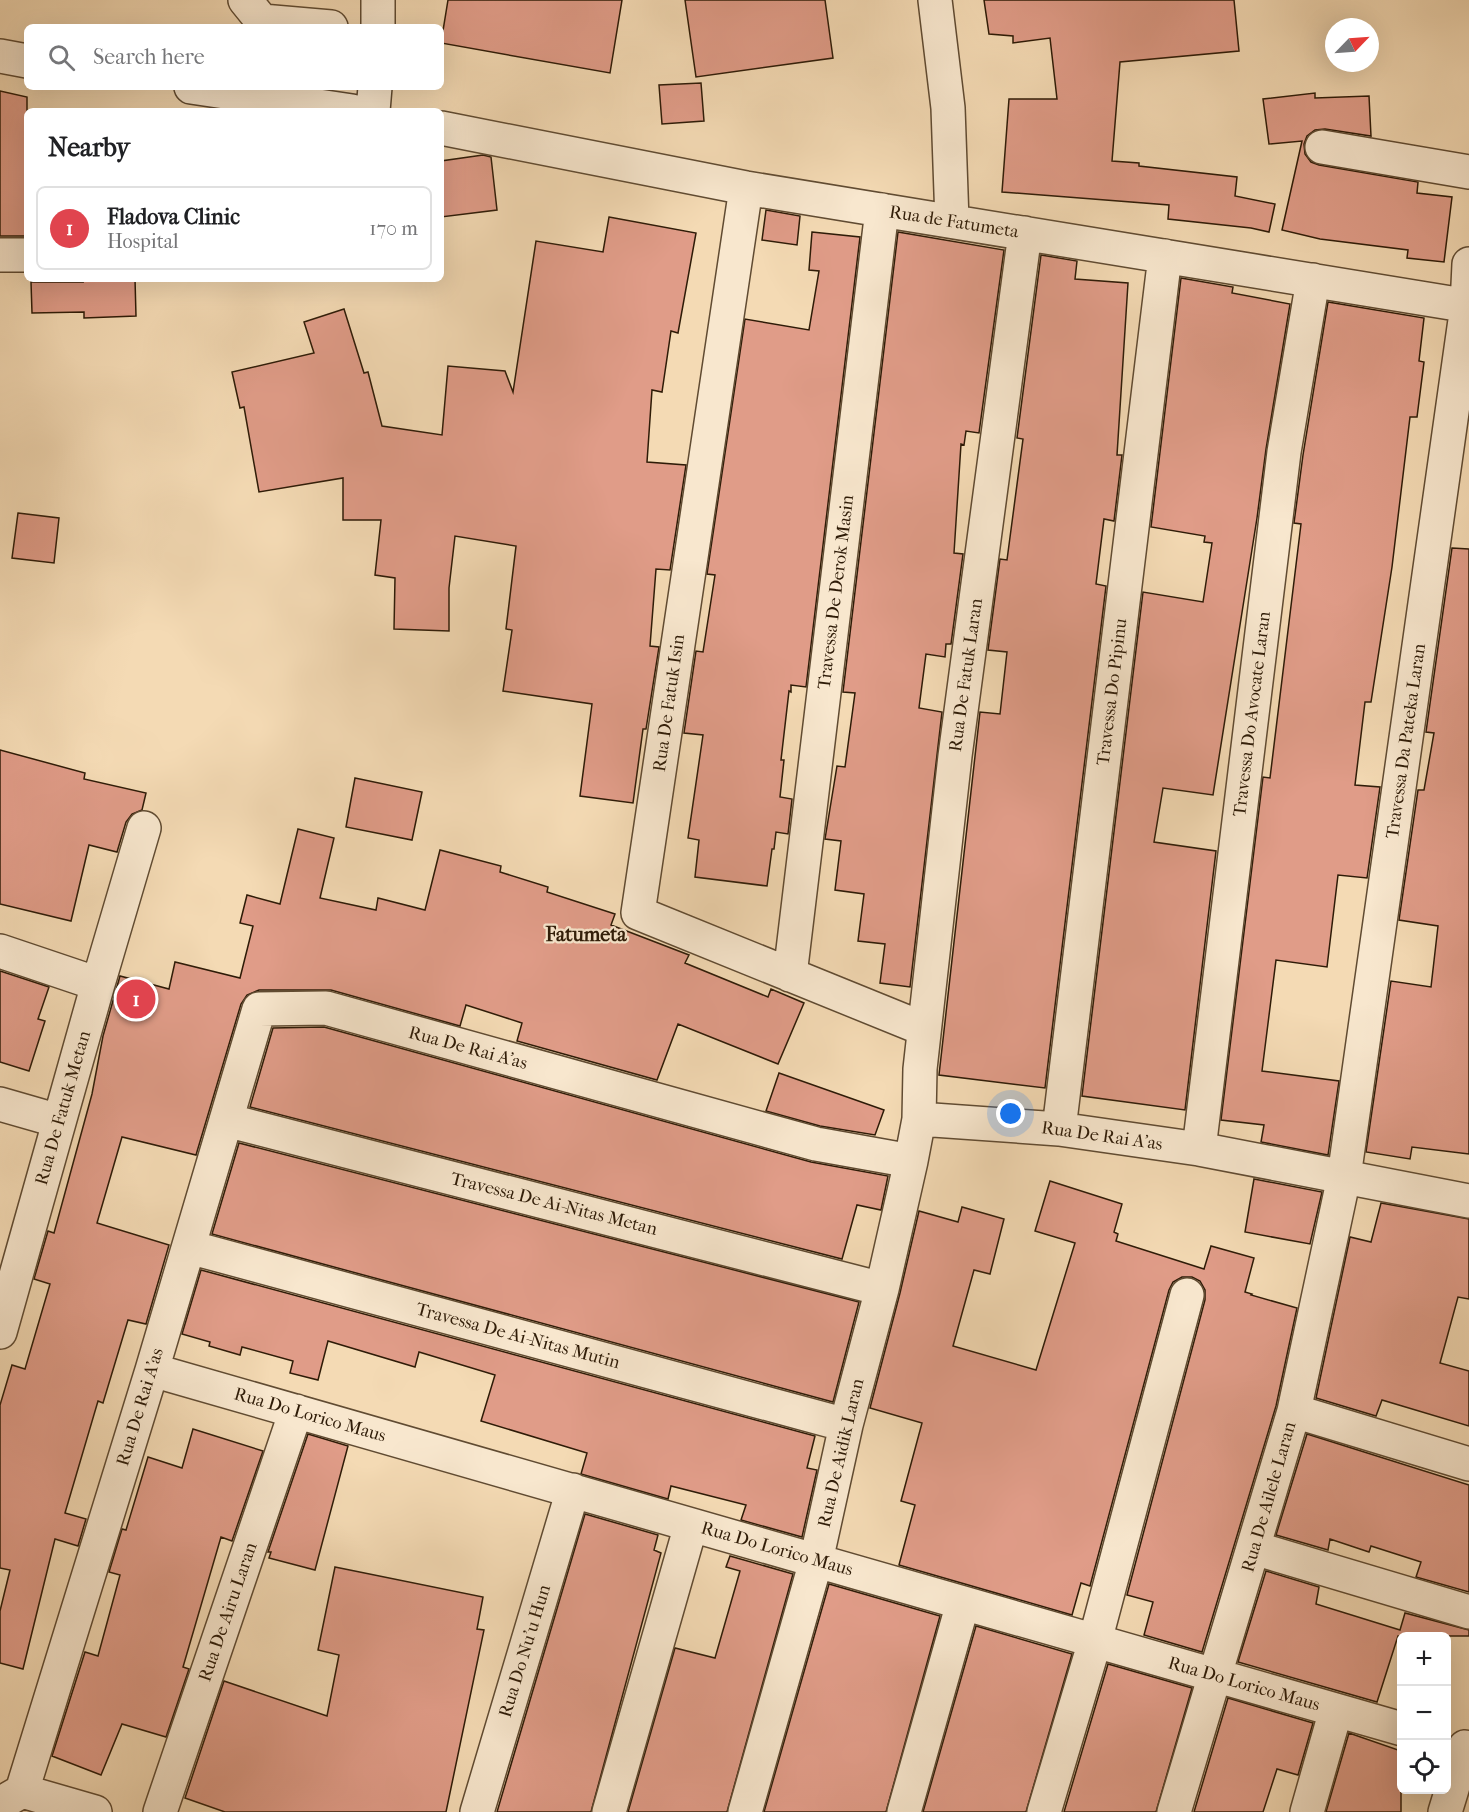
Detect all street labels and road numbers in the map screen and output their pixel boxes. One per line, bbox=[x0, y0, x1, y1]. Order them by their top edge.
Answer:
street label: Rua de Fatumeta bbox=[888, 201, 1021, 243]
street label: Travessa De Derok Masin bbox=[814, 493, 858, 690]
street label: Rua De Fatuk Laran bbox=[945, 596, 987, 753]
street label: Travessa Do Avocate Laran bbox=[1229, 610, 1275, 818]
street label: Travessa Do Pipinu bbox=[1093, 617, 1131, 767]
street label: Rua De Fatuk Isin bbox=[649, 632, 689, 773]
street label: Travessa Da Pateka Laran bbox=[1382, 642, 1430, 840]
street label: Rua De Rai A’as bbox=[406, 1022, 530, 1074]
street label: Rua De Fatuk Metan bbox=[31, 1028, 95, 1188]
street label: Rua De Rai A’as bbox=[1040, 1117, 1164, 1155]
street label: Travessa De Ai-Nitas Metan bbox=[449, 1168, 660, 1240]
street label: Travessa De Ai-Nitas Mutin bbox=[414, 1299, 623, 1373]
street label: Rua De Rai A’as bbox=[112, 1345, 168, 1468]
street label: Rua De Aidik Laran bbox=[814, 1376, 868, 1530]
street label: Rua Do Lorico Maus bbox=[232, 1383, 389, 1447]
street label: Rua De Ailele Laran bbox=[1237, 1419, 1301, 1575]
street label: Rua Do Lorico Maus bbox=[699, 1517, 856, 1581]
street label: Rua De Airu Laran bbox=[194, 1539, 262, 1684]
street label: Rua Do Nu’u Hun bbox=[495, 1581, 555, 1720]
street label: Rua Do Lorico Maus bbox=[1166, 1652, 1323, 1716]

